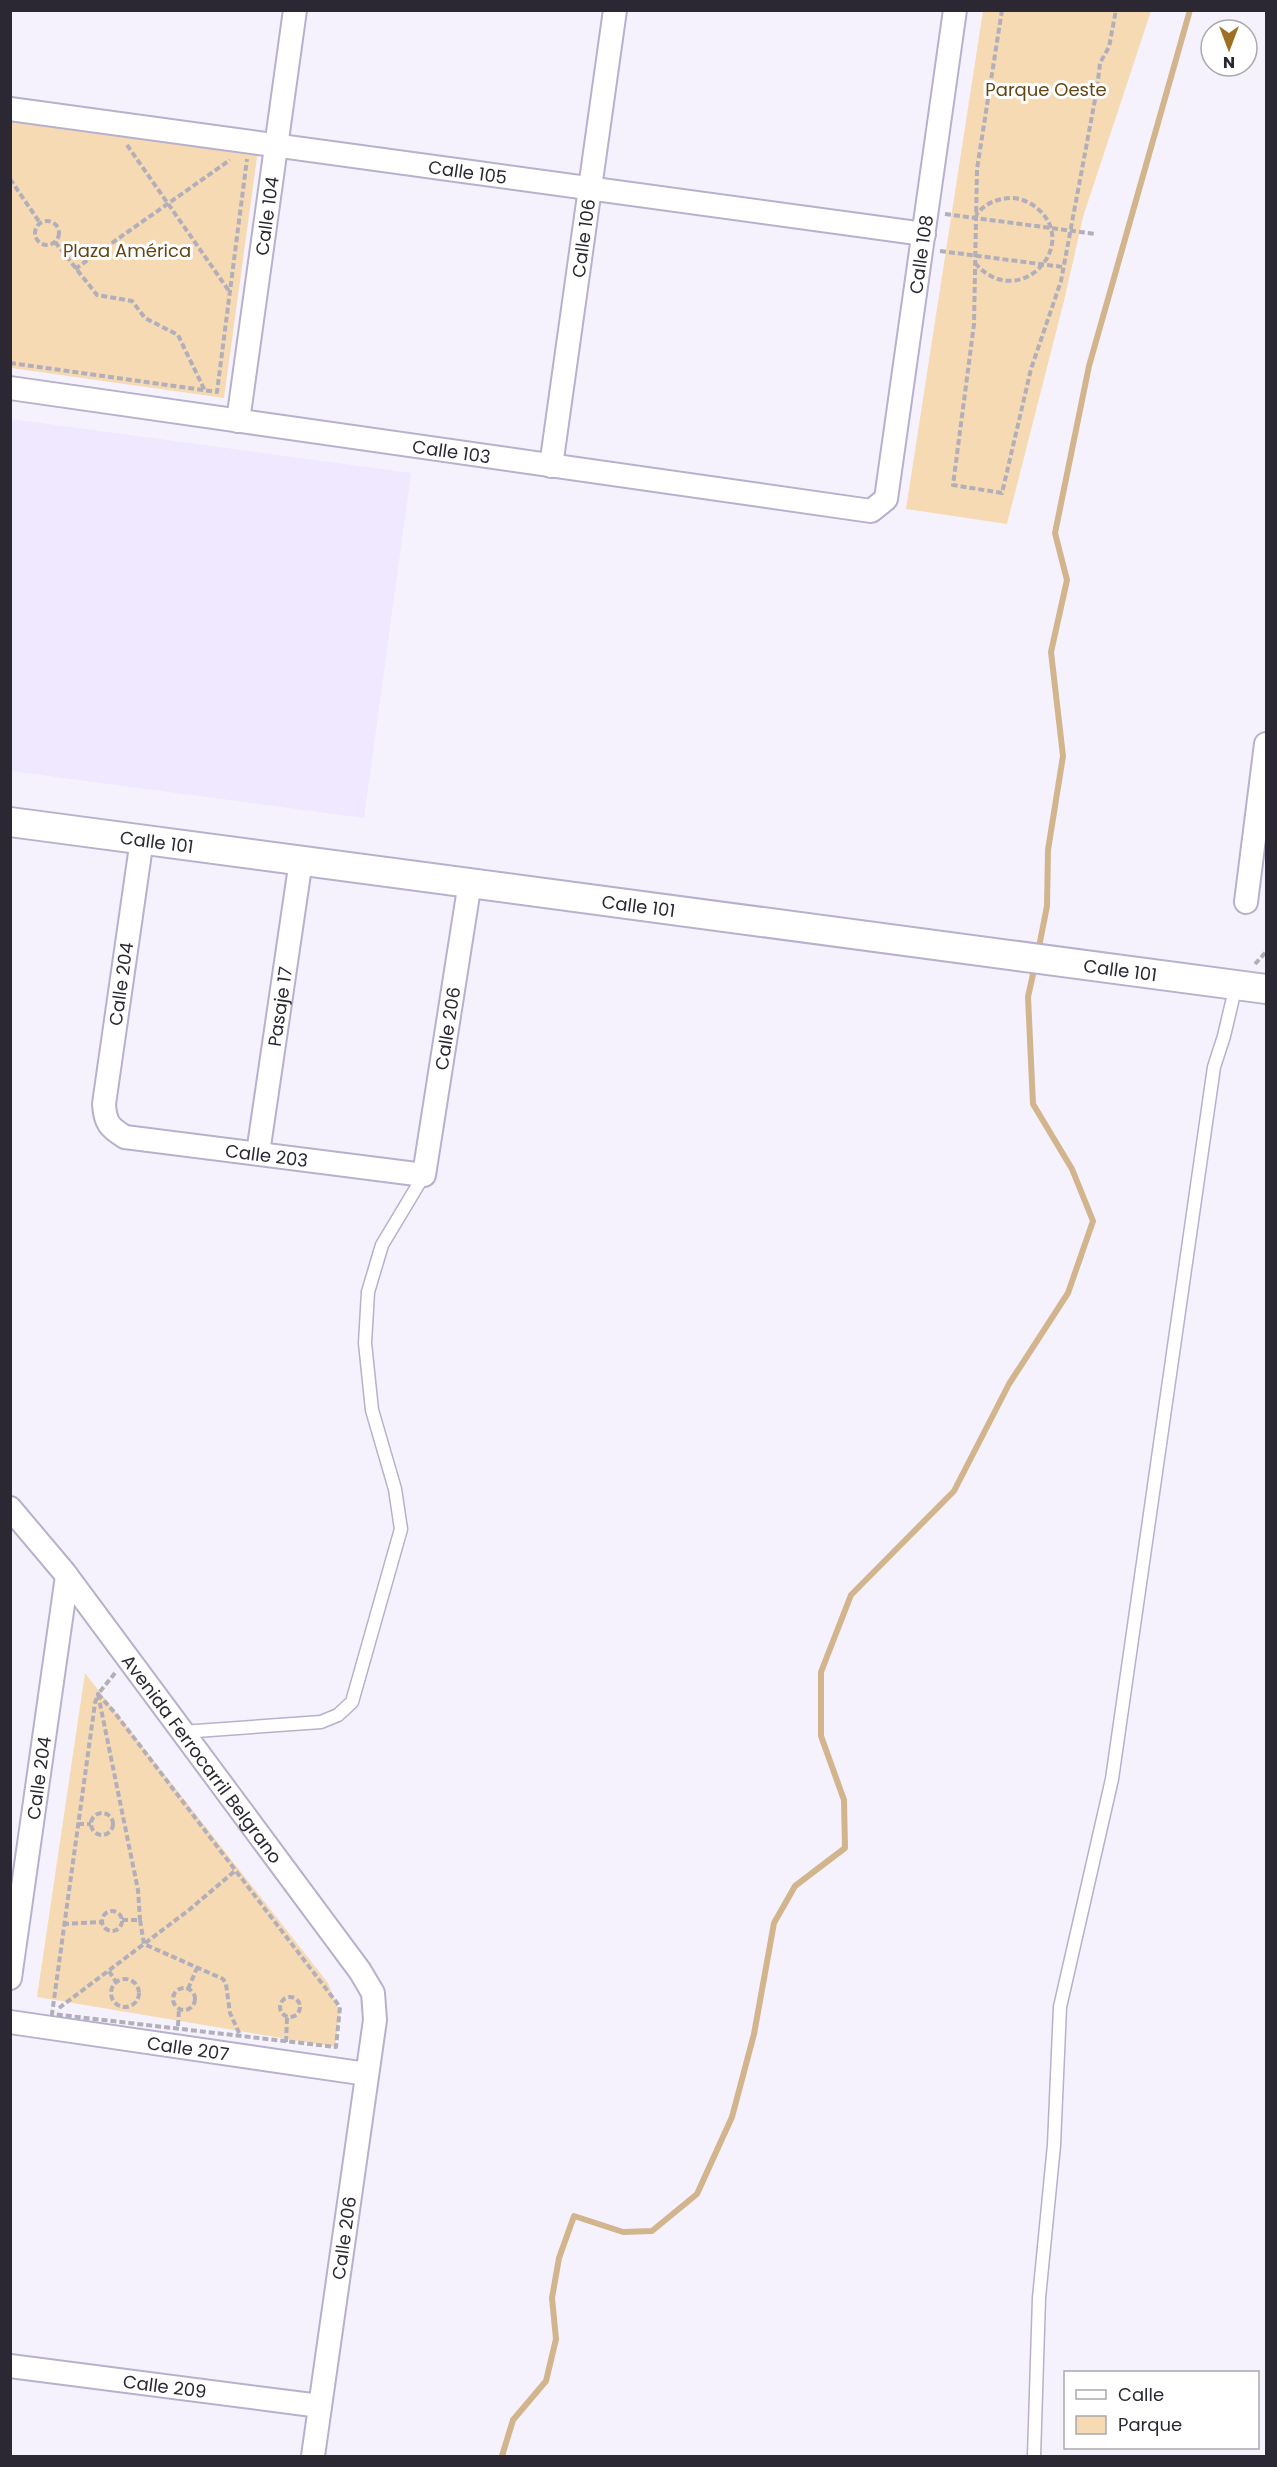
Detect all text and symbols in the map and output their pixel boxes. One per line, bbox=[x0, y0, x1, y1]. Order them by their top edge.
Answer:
north arrow bbox=[1199, 18, 1259, 78]
text: N bbox=[1223, 51, 1235, 74]
park label: Parque Oeste bbox=[985, 77, 1107, 102]
street label: Calle 105 bbox=[427, 154, 509, 189]
street label: Calle 104 bbox=[249, 175, 284, 257]
street label: Calle 106 bbox=[565, 197, 601, 279]
street label: Calle 108 bbox=[903, 213, 938, 295]
park label: Plaza América bbox=[63, 238, 191, 263]
street label: Calle 103 bbox=[411, 433, 492, 469]
street label: Calle 101 bbox=[118, 824, 195, 859]
street label: Calle 101 bbox=[600, 888, 677, 923]
street label: Calle 204 bbox=[103, 941, 139, 1027]
street label: Calle 101 bbox=[1082, 952, 1158, 987]
street label: Pasaje 17 bbox=[261, 965, 298, 1048]
street label: Calle 206 bbox=[428, 985, 466, 1072]
street label: Calle 203 bbox=[224, 1137, 309, 1173]
street label: Avenida Ferrocarril Belgrano bbox=[116, 1649, 288, 1868]
street label: Calle 204 bbox=[20, 1735, 57, 1821]
street label: Calle 207 bbox=[146, 2030, 231, 2066]
street label: Calle 206 bbox=[326, 2195, 362, 2281]
street label: Calle 209 bbox=[121, 2368, 208, 2404]
legend bbox=[1064, 2371, 1259, 2449]
text: Calle bbox=[1118, 2382, 1164, 2407]
text: Parque bbox=[1118, 2412, 1182, 2437]

